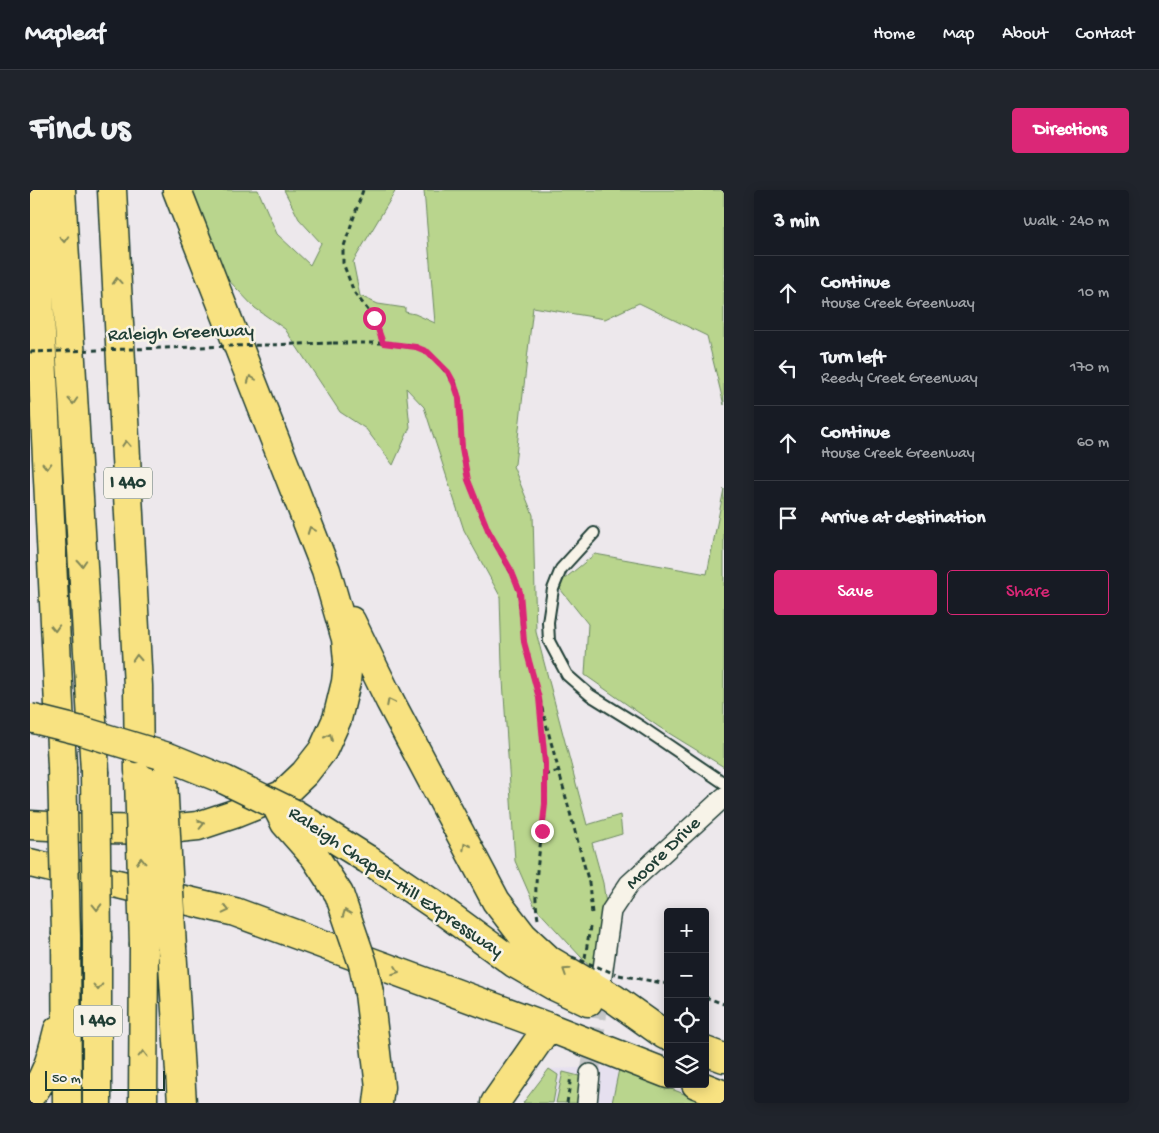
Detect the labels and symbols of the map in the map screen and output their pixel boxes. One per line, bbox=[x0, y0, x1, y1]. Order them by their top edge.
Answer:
one-way arrow bbox=[59, 235, 70, 243]
one-way arrow bbox=[112, 277, 123, 285]
route start bbox=[363, 307, 386, 330]
street label: Raleigh Greenway bbox=[108, 320, 255, 348]
one-way arrow bbox=[247, 375, 257, 384]
one-way arrow bbox=[68, 397, 79, 405]
one-way arrow bbox=[120, 439, 131, 447]
one-way arrow bbox=[42, 462, 53, 470]
road number: I 440 bbox=[104, 468, 152, 498]
one-way arrow bbox=[306, 526, 317, 535]
one-way arrow bbox=[77, 559, 88, 567]
one-way arrow bbox=[50, 625, 61, 633]
one-way arrow bbox=[131, 654, 142, 662]
one-way arrow bbox=[386, 698, 396, 707]
one-way arrow bbox=[323, 733, 334, 742]
street label: Raleigh Chapel–Hill Expressway bbox=[283, 802, 507, 964]
street label: Moore Drive bbox=[622, 812, 706, 895]
one-way arrow bbox=[196, 819, 205, 830]
route end bbox=[531, 820, 554, 843]
one-way arrow bbox=[462, 842, 472, 851]
one-way arrow bbox=[136, 857, 147, 865]
one-way arrow bbox=[92, 904, 102, 911]
one-way arrow bbox=[222, 904, 231, 915]
one-way arrow bbox=[342, 909, 352, 917]
one-way arrow bbox=[391, 965, 400, 975]
one-way arrow bbox=[562, 967, 571, 977]
one-way arrow bbox=[93, 984, 103, 992]
road number: I 440 bbox=[74, 1006, 122, 1036]
one-way arrow bbox=[138, 1050, 148, 1058]
scale bar bbox=[45, 1068, 165, 1091]

